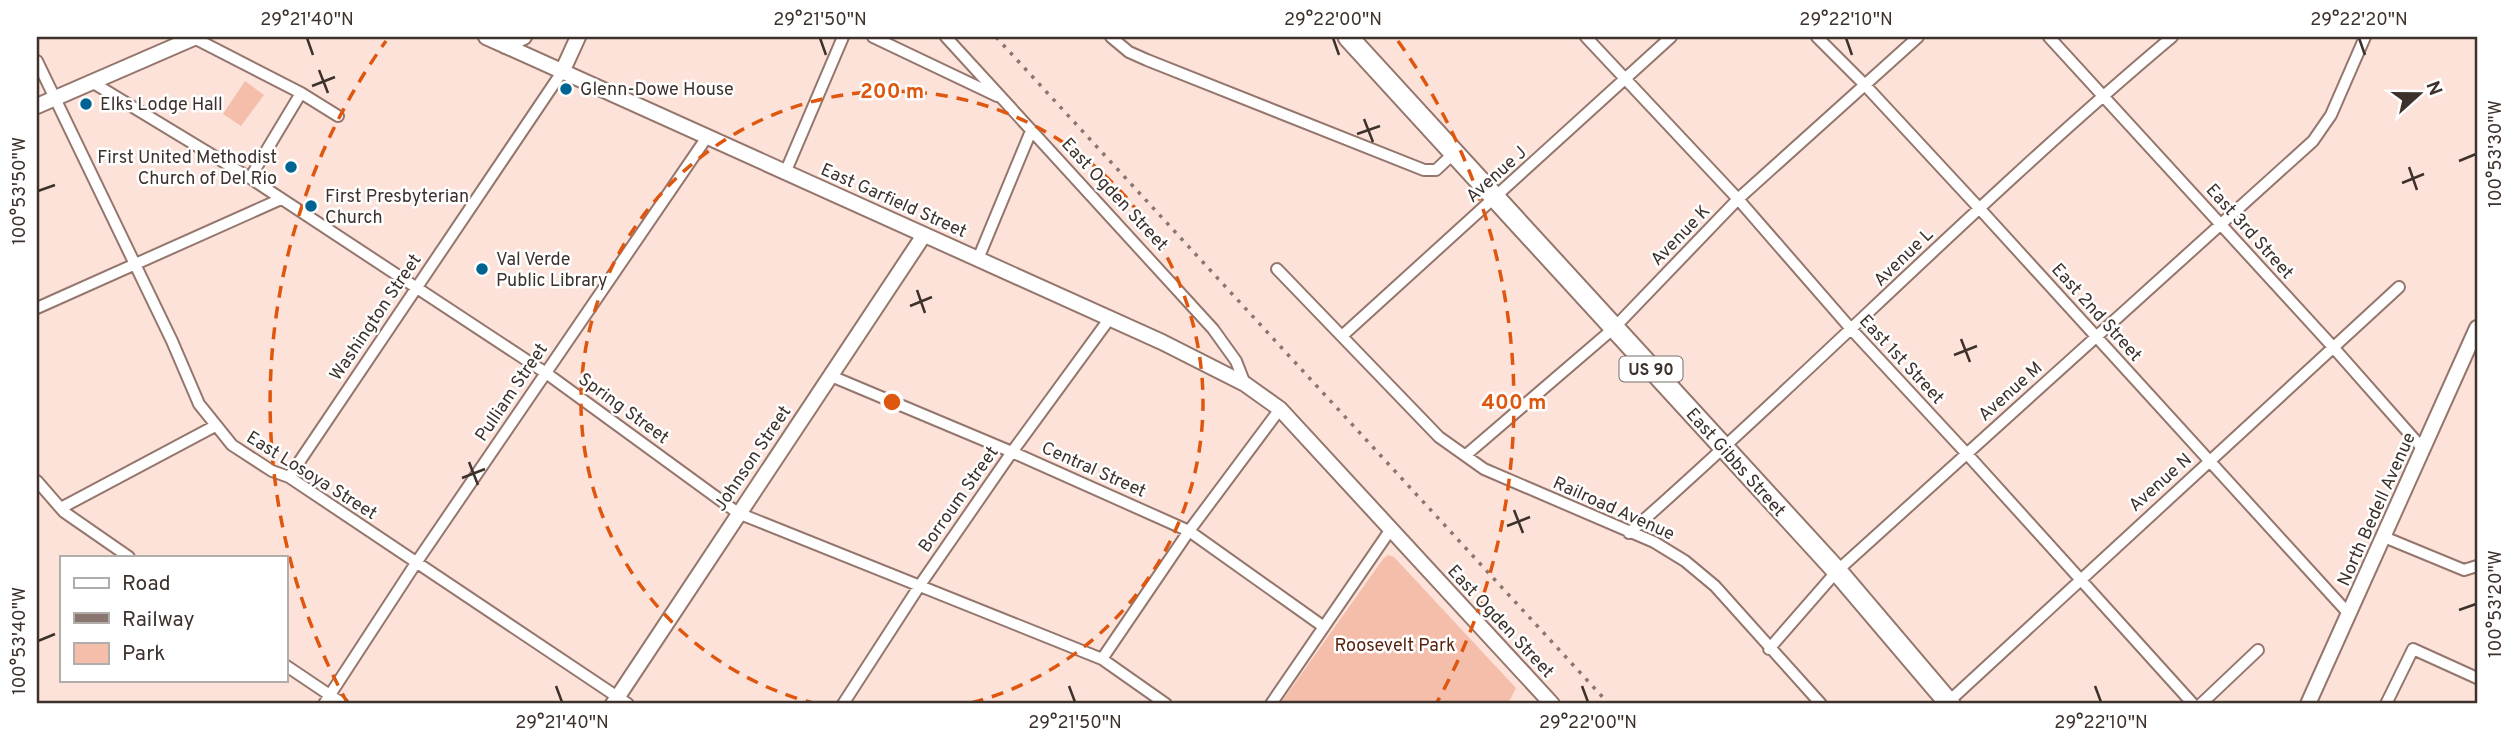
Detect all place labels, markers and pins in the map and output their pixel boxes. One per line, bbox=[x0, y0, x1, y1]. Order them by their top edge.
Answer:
place label: Glenn-Dowe House bbox=[580, 79, 734, 102]
marker: Glenn-Dowe House bbox=[558, 81, 574, 97]
place label: Elks Lodge Hall bbox=[100, 94, 223, 117]
marker: Elks Lodge Hall bbox=[78, 96, 94, 112]
place label: First United Methodist Church of Del Rio bbox=[97, 147, 277, 191]
marker: First United Methodist Church of Del Rio bbox=[283, 159, 299, 175]
place label: First Presbyterian Church bbox=[325, 186, 469, 230]
marker: First Presbyterian Church bbox=[303, 198, 319, 214]
place label: Val Verde Public Library bbox=[496, 249, 608, 293]
marker: Val Verde Public Library bbox=[474, 261, 490, 277]
centre of rings bbox=[880, 390, 904, 414]

